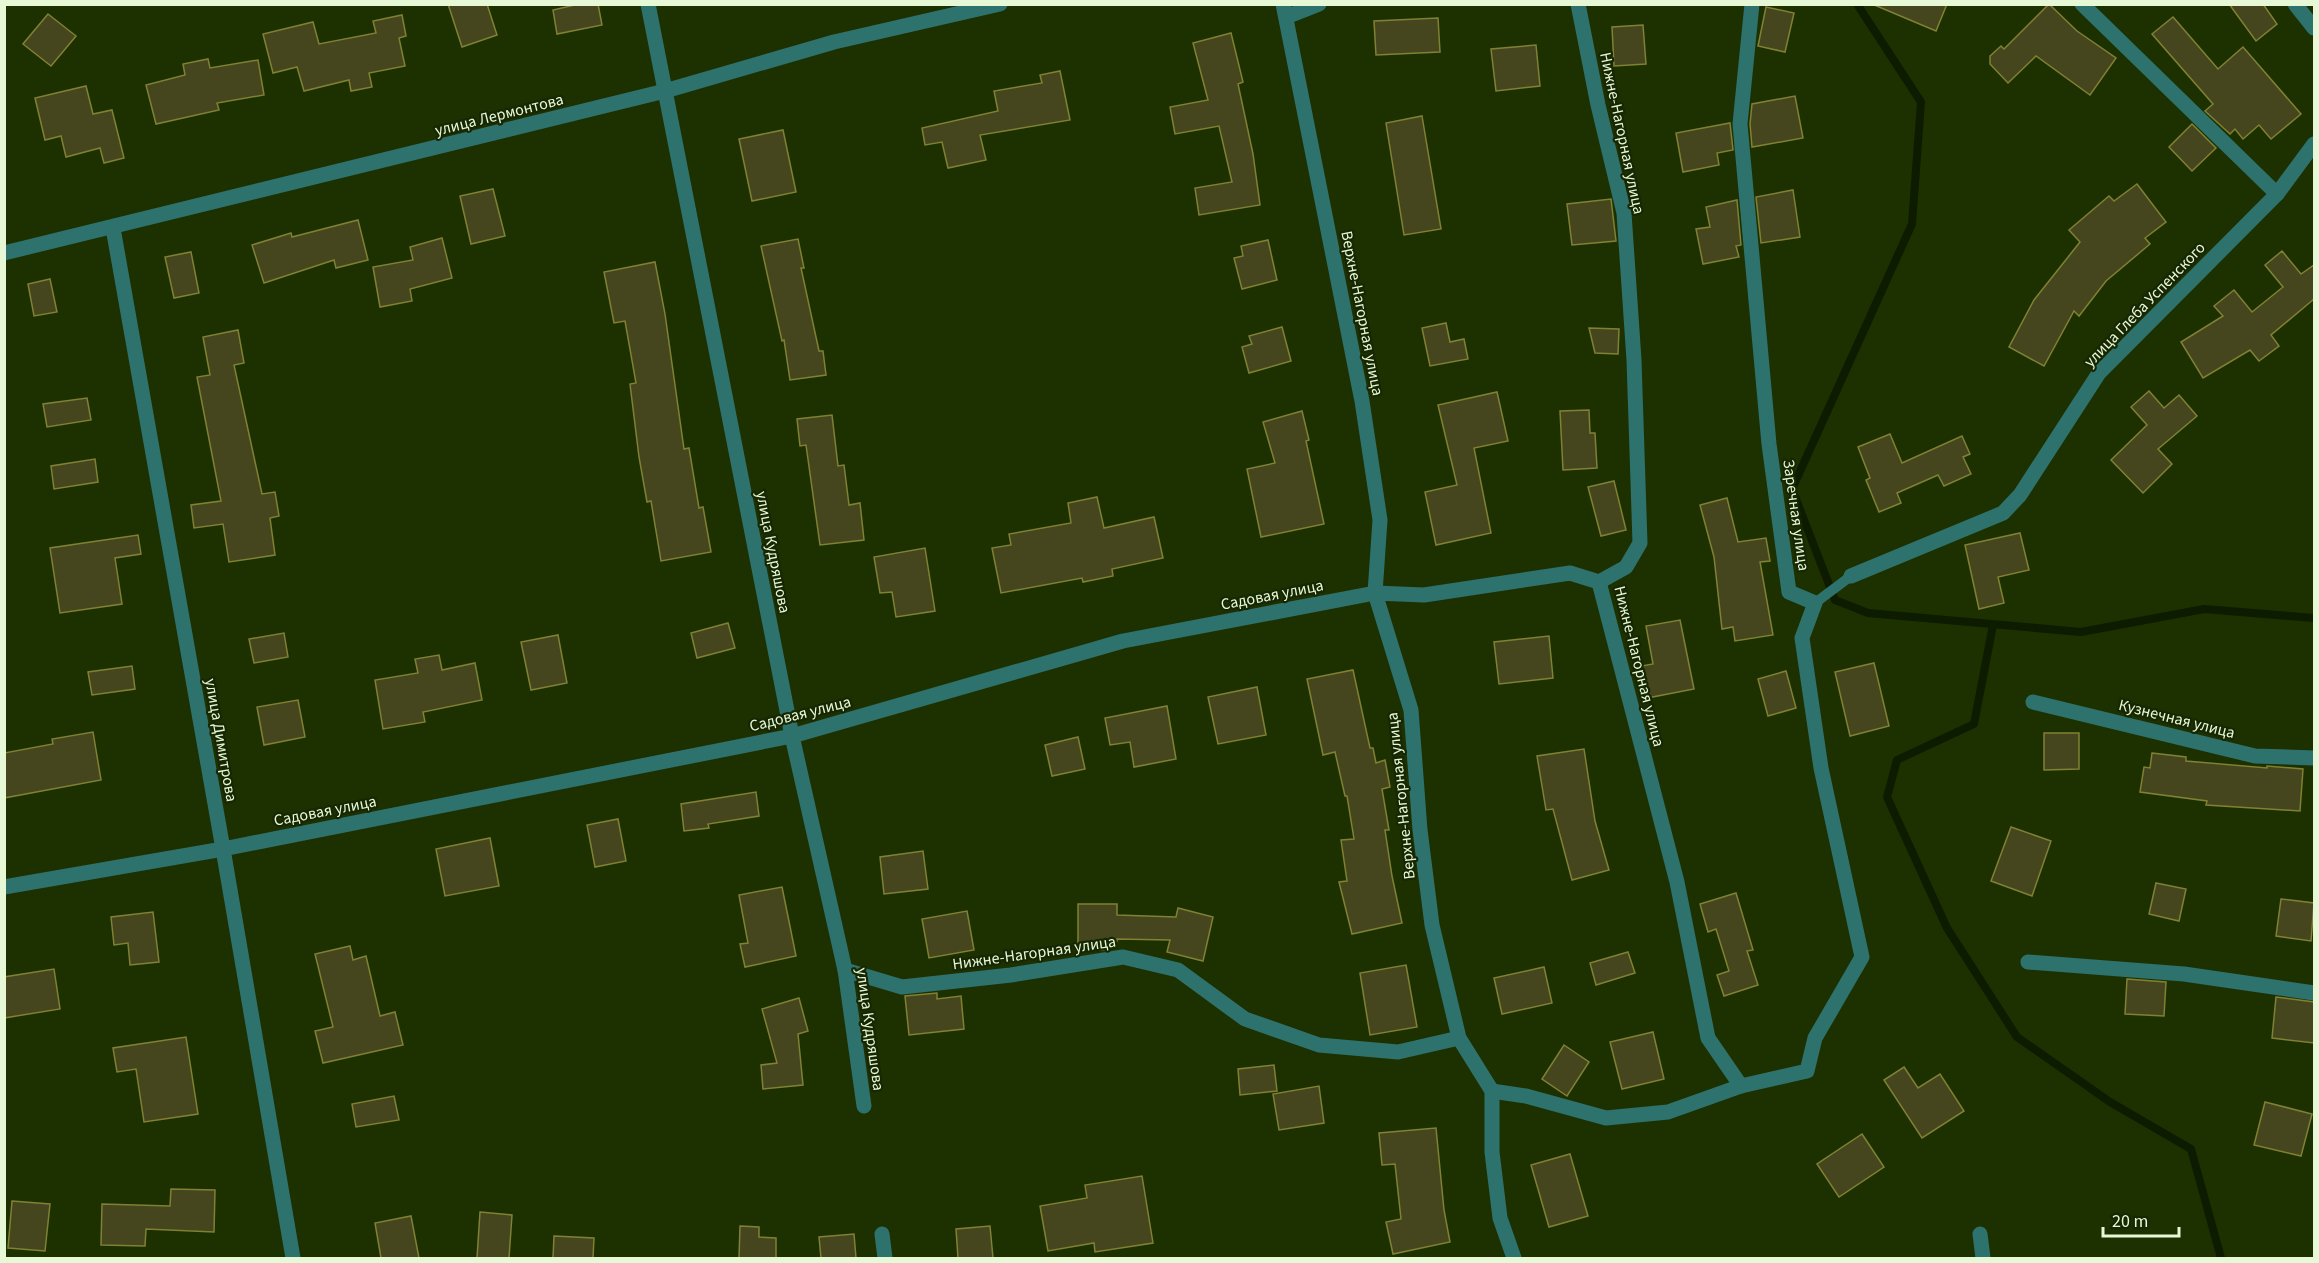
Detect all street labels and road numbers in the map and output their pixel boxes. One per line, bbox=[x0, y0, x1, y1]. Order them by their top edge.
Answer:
street label: Нижне-Нагорная улица bbox=[1594, 50, 1650, 216]
street label: улица Лермонтова bbox=[433, 88, 566, 142]
street label: Верхне-Нагорная улица bbox=[1335, 229, 1389, 398]
street label: улица Глеба Успенского bbox=[2079, 237, 2210, 372]
street label: Заречная улица bbox=[1777, 458, 1815, 572]
street label: улица Кудряшова bbox=[750, 489, 796, 615]
street label: Садовая улица bbox=[1219, 574, 1325, 616]
street label: Нижне-Нагорная улица bbox=[1608, 584, 1670, 749]
street label: улица Димитрова bbox=[199, 677, 243, 804]
street label: Садовая улица bbox=[747, 691, 853, 737]
street label: Кузнечная улица bbox=[2116, 694, 2237, 744]
street label: Верхне-Нагорная улица bbox=[1381, 711, 1421, 880]
street label: Садовая улица bbox=[272, 790, 378, 832]
street label: Нижне-Нагорная улица bbox=[951, 931, 1117, 975]
street label: улица Кудряшова bbox=[850, 966, 890, 1092]

